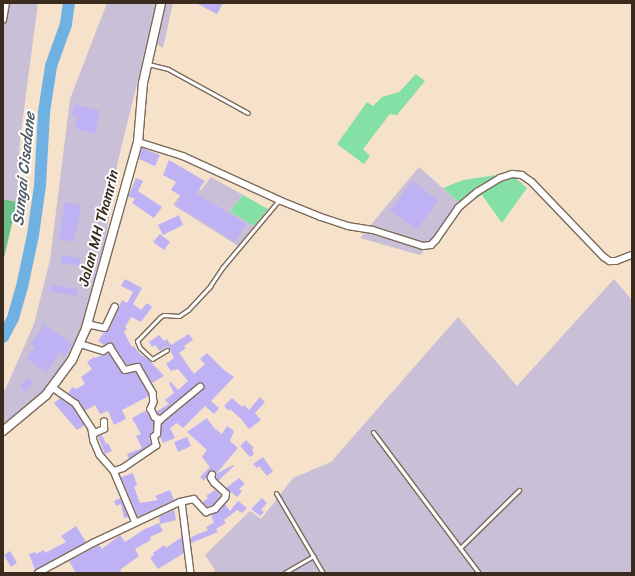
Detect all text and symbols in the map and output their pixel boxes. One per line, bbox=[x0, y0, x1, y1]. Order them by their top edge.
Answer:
water label: Sungai Cisadane bbox=[8, 111, 40, 227]
street label: Jalan MH Thamrin bbox=[75, 168, 123, 288]

